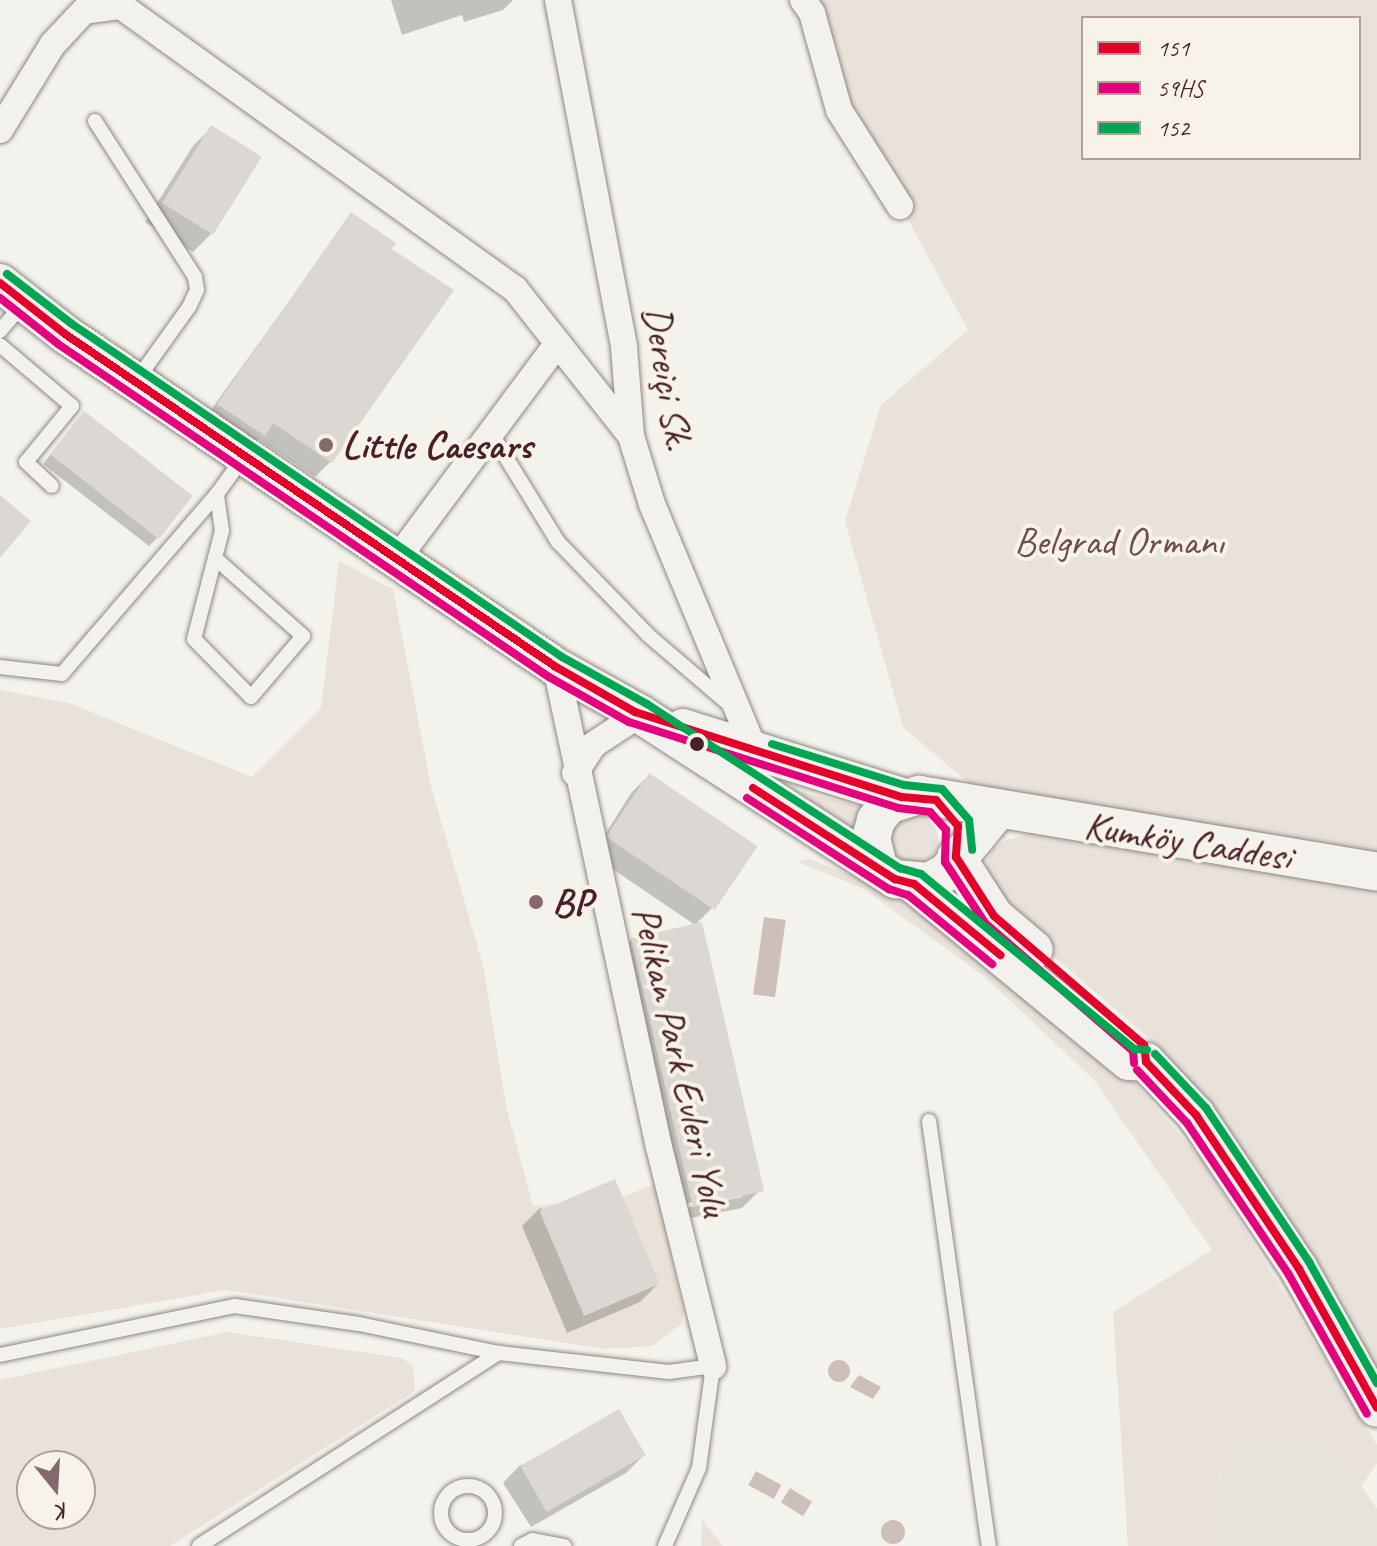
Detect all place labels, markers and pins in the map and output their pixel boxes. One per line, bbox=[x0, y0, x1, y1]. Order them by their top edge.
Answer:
place label: Little Caesars bbox=[342, 421, 533, 469]
marker: Little Caesars bbox=[317, 436, 335, 454]
unlabelled marker bbox=[689, 736, 705, 752]
place label: BP bbox=[552, 878, 591, 926]
marker: BP bbox=[527, 893, 545, 911]

